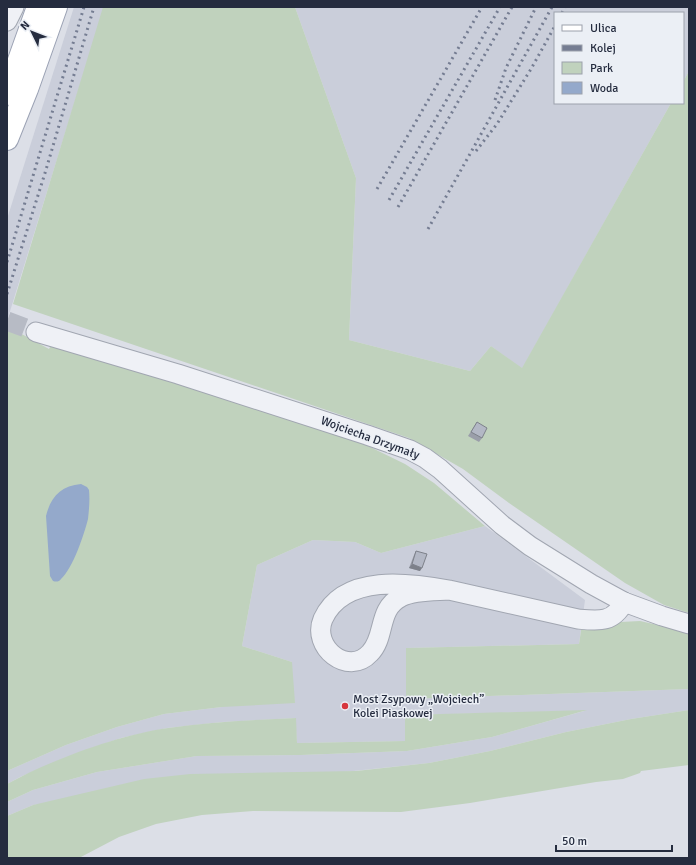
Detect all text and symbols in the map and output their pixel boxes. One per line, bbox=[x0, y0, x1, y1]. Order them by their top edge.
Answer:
north arrow bbox=[12, 12, 52, 52]
legend bbox=[554, 12, 684, 104]
text: N bbox=[18, 18, 32, 33]
text: Ulica bbox=[590, 21, 617, 36]
text: Kolej bbox=[590, 41, 616, 56]
text: Park bbox=[590, 61, 613, 76]
text: Woda bbox=[590, 81, 618, 96]
street label: Wojciecha Drzymały bbox=[319, 413, 422, 463]
place label: Most Zsypowy „Wojciech” Kolei Piaskowej bbox=[353, 692, 484, 721]
marker: Most Zsypowy „Wojciech” Kolei Piaskowej bbox=[340, 701, 350, 711]
scale bar bbox=[556, 827, 672, 853]
text: 50 m bbox=[562, 834, 587, 849]

